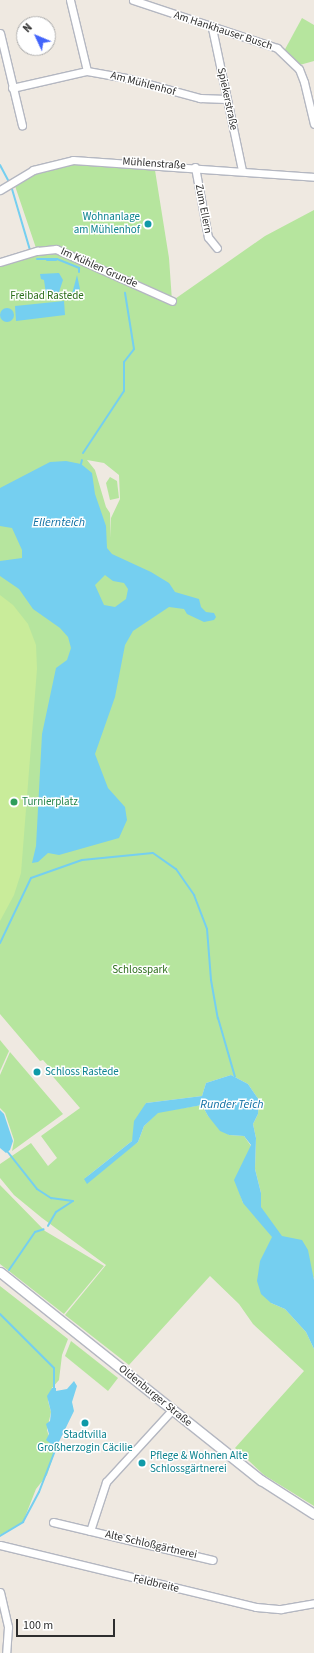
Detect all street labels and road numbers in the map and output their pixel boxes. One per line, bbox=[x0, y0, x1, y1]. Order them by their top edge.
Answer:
street label: Am Hankhauser Busch bbox=[172, 9, 274, 53]
street label: Spiekerstraße bbox=[214, 67, 240, 131]
street label: Am Mühlenhof bbox=[109, 69, 177, 99]
street label: Mühlenstraße bbox=[122, 155, 186, 173]
street label: Zum Ellern bbox=[192, 183, 214, 235]
street label: Im Kühlen Grunde bbox=[58, 245, 140, 291]
street label: Oldenburger Straße bbox=[116, 1362, 194, 1430]
street label: Alte Schloßgärtnerei bbox=[104, 1528, 198, 1562]
street label: Feldbreite bbox=[132, 1572, 180, 1596]

